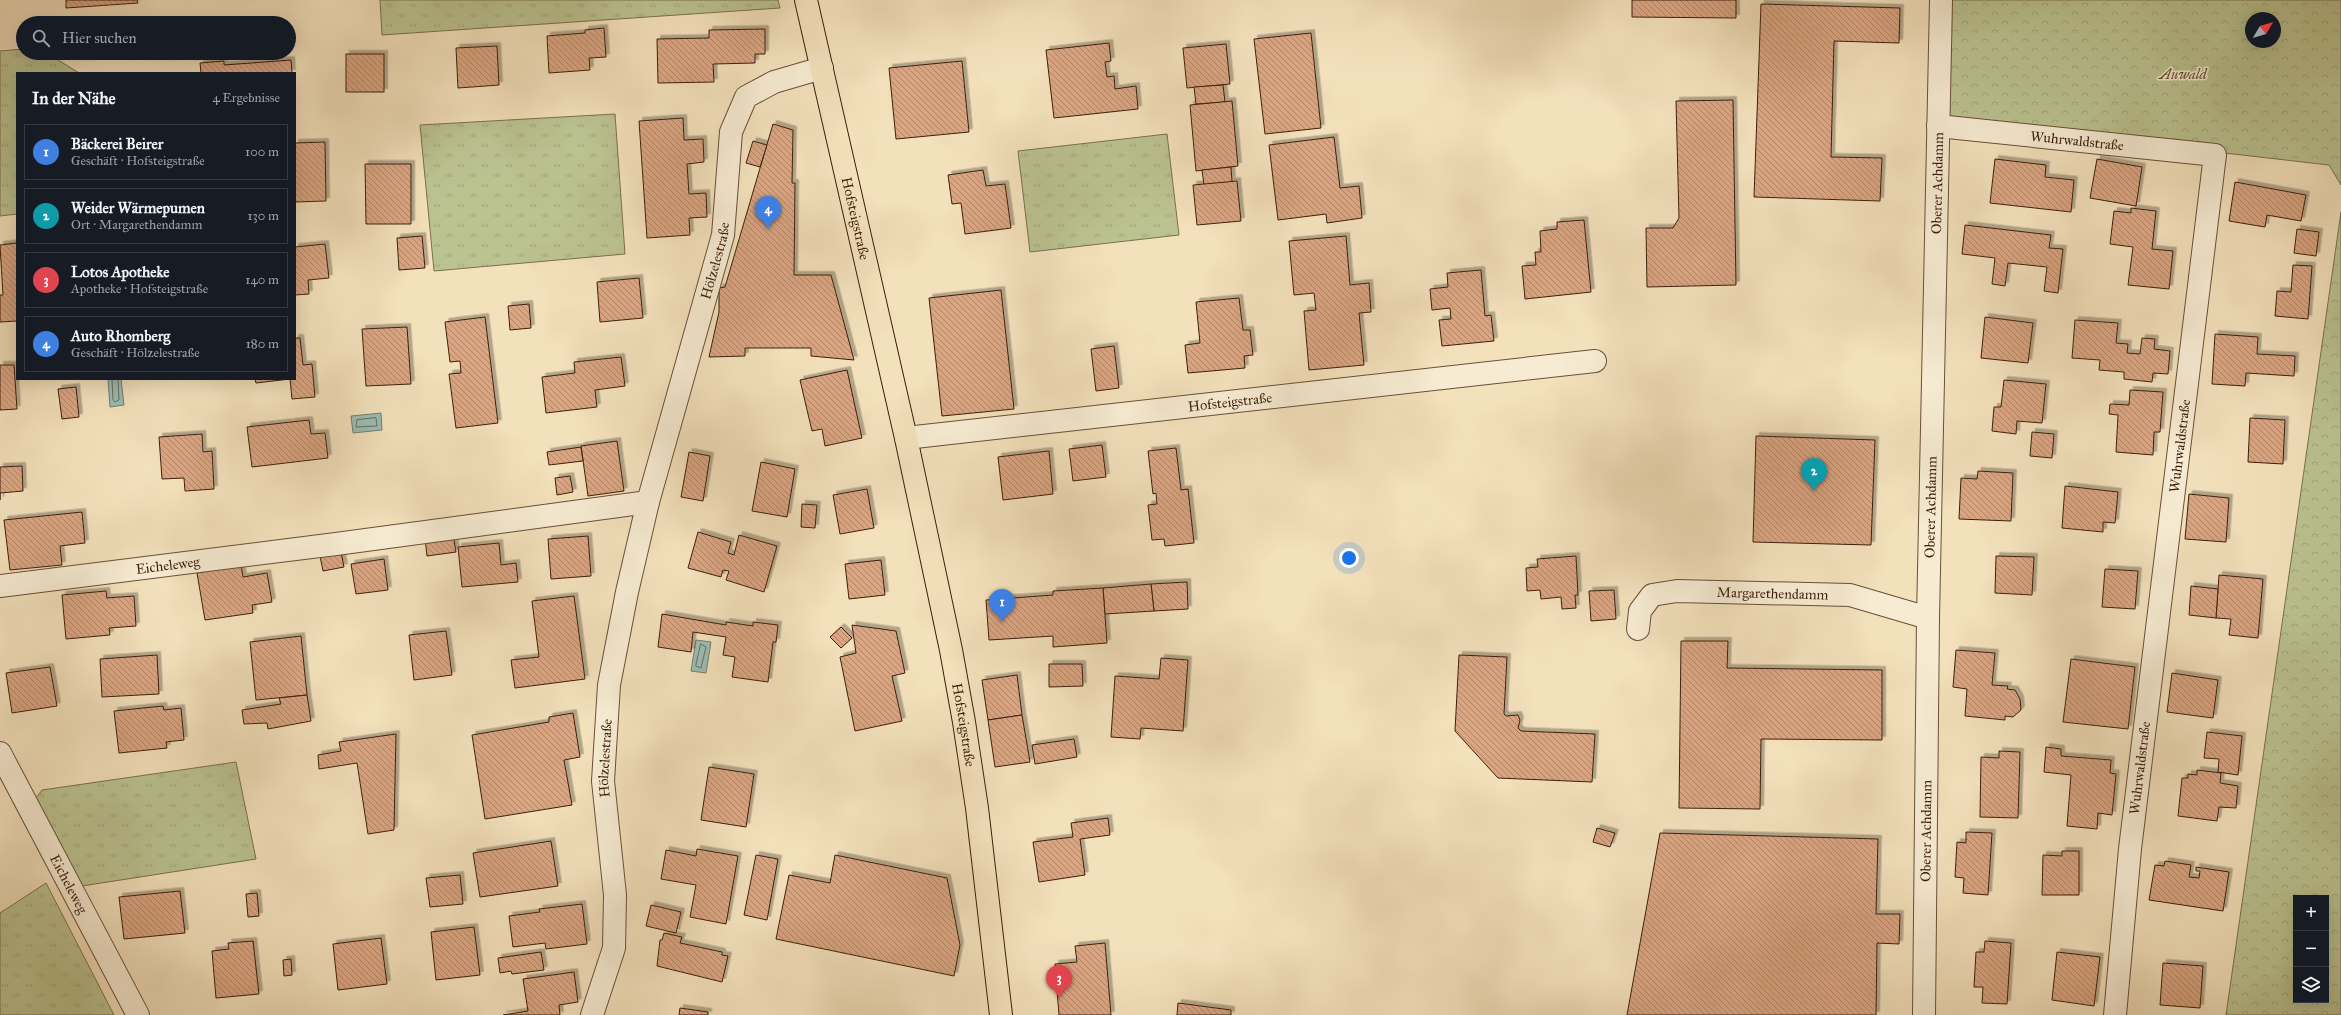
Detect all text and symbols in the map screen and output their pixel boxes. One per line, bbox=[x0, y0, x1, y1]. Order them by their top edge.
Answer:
north arrow bbox=[2245, 12, 2281, 48]
search box bbox=[16, 16, 296, 60]
icon: search bbox=[30, 27, 52, 49]
text: Hier suchen bbox=[62, 29, 137, 47]
park label: Auwald bbox=[2157, 66, 2208, 83]
text: In der Nähe bbox=[32, 88, 116, 109]
text: 4 Ergebnisse bbox=[213, 90, 280, 106]
street label: Wuhrwaldstraße bbox=[2030, 127, 2125, 154]
street label: Oberer Achdamm bbox=[1928, 132, 1947, 234]
text: Bäckerei Beirer bbox=[71, 135, 163, 153]
text: 1 bbox=[43, 144, 49, 160]
text: 100 m bbox=[245, 144, 279, 160]
text: Geschäft · Hofsteigstraße bbox=[71, 153, 205, 169]
street label: Hofsteigstraße bbox=[838, 175, 874, 262]
pin: 4 bbox=[755, 196, 781, 229]
text: Weider Wärmepumen bbox=[71, 199, 205, 217]
text: 2 bbox=[43, 208, 49, 224]
text: 130 m bbox=[247, 208, 279, 224]
text: Ort · Margarethendamm bbox=[71, 217, 202, 233]
street label: Hölzelestraße bbox=[697, 221, 732, 301]
text: Lotos Apotheke bbox=[71, 263, 170, 281]
text: 3 bbox=[43, 272, 49, 288]
text: 140 m bbox=[245, 272, 279, 288]
text: Apotheke · Hofsteigstraße bbox=[71, 281, 208, 297]
text: Auto Rhomberg bbox=[71, 327, 170, 345]
text: 4 bbox=[42, 336, 50, 352]
text: 180 m bbox=[246, 336, 279, 352]
text: Geschäft · Hölzelestraße bbox=[71, 345, 200, 361]
street label: Hofsteigstraße bbox=[1187, 389, 1273, 415]
street label: Wuhrwaldstraße bbox=[2166, 398, 2194, 494]
street label: Oberer Achdamm bbox=[1921, 456, 1940, 558]
pin: 2 bbox=[1801, 458, 1827, 491]
your location bbox=[1339, 548, 1359, 568]
street label: Eicheleweg bbox=[135, 553, 201, 577]
street label: Margarethendamm bbox=[1717, 583, 1829, 603]
pin: 1 bbox=[989, 589, 1015, 622]
street label: Hofsteigstraße bbox=[949, 682, 979, 768]
street label: Hölzelestraße bbox=[594, 718, 615, 799]
street label: Wuhrwaldstraße bbox=[2126, 720, 2154, 816]
street label: Oberer Achdamm bbox=[1917, 780, 1935, 882]
street label: Eicheleweg bbox=[46, 852, 92, 917]
map controls bbox=[2293, 895, 2329, 1003]
button: + bbox=[2293, 895, 2329, 931]
button: − bbox=[2293, 931, 2329, 967]
pin: 3 bbox=[1046, 965, 1072, 998]
button: layers bbox=[2293, 967, 2329, 1003]

